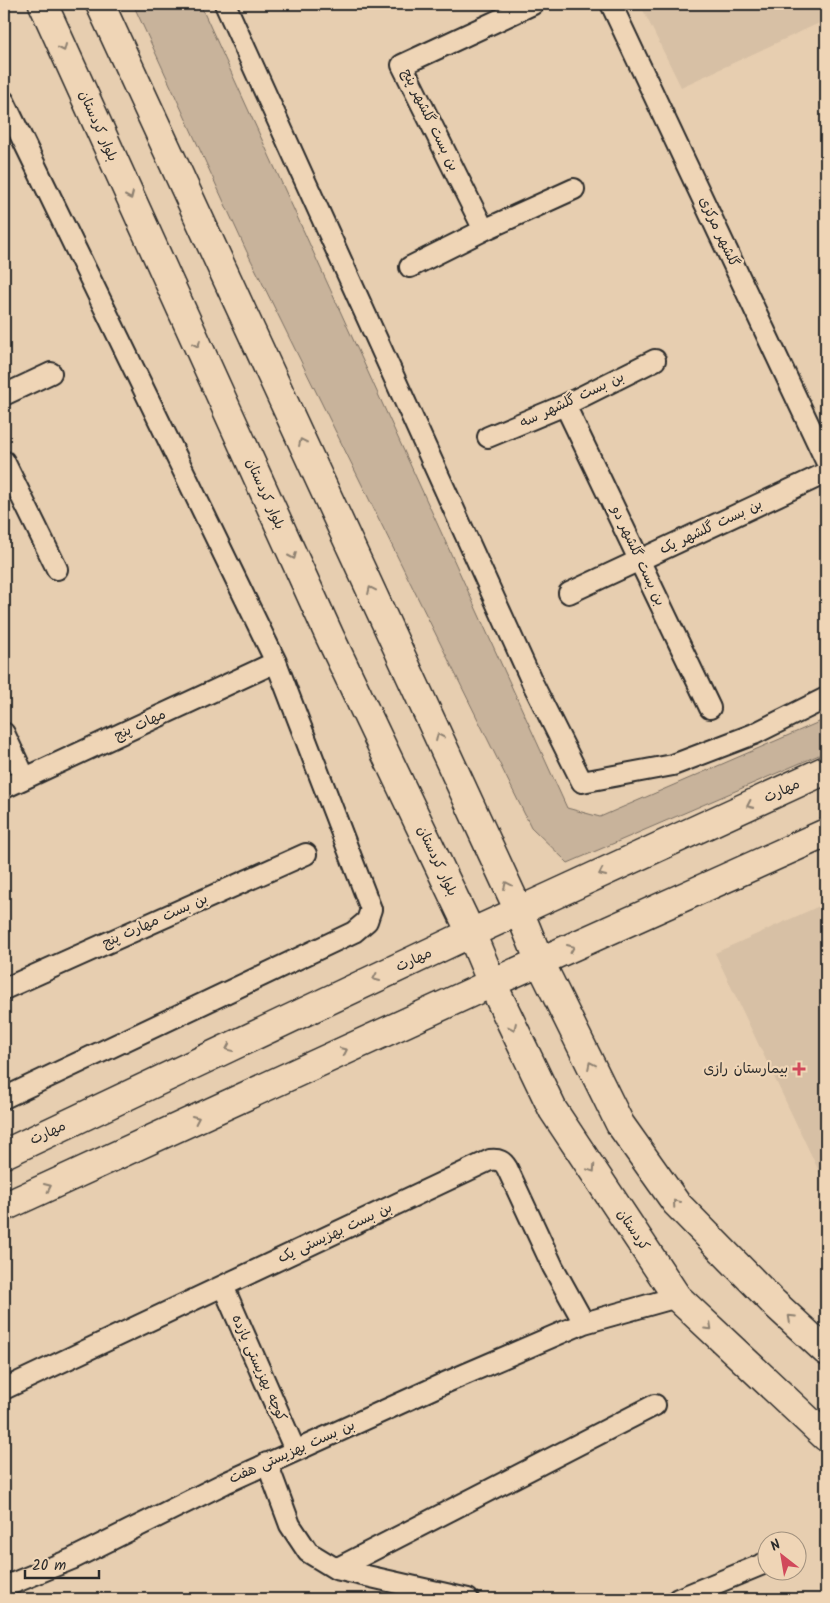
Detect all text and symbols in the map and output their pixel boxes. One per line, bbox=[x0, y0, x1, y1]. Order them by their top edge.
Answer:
one-way arrow bbox=[57, 43, 67, 52]
street label: بن بست گلشهر پنج bbox=[396, 65, 464, 175]
street label: بلوار کردستان bbox=[73, 87, 123, 165]
one-way arrow bbox=[124, 191, 134, 200]
street label: گلشهر مرکزی bbox=[693, 193, 745, 271]
one-way arrow bbox=[191, 339, 202, 348]
street label: بن بست گلشهر سه bbox=[516, 366, 628, 434]
one-way arrow bbox=[298, 438, 309, 447]
street label: بلوار کردستان bbox=[240, 455, 290, 533]
street label: بن بست گلشهر یک bbox=[656, 494, 766, 560]
street label: بن بست گلشهر دو bbox=[605, 502, 671, 610]
one-way arrow bbox=[287, 551, 298, 560]
one-way arrow bbox=[366, 586, 377, 595]
street label: مهات پنج bbox=[110, 703, 170, 747]
one-way arrow bbox=[434, 733, 445, 742]
street label: مهارت bbox=[760, 773, 804, 809]
one-way arrow bbox=[746, 799, 755, 809]
street label: بلوار کردستان bbox=[411, 822, 463, 900]
one-way arrow bbox=[598, 866, 607, 877]
one-way arrow bbox=[502, 881, 513, 890]
street label: بن بست مهارت پنج bbox=[99, 888, 211, 954]
street label: مهارت bbox=[392, 942, 436, 978]
one-way arrow bbox=[566, 943, 575, 954]
one-way arrow bbox=[372, 972, 381, 982]
one-way arrow bbox=[507, 1022, 518, 1031]
one-way arrow bbox=[225, 1041, 234, 1052]
one-way arrow bbox=[339, 1047, 348, 1058]
place label: بیمارستان رازی bbox=[703, 1058, 788, 1080]
one-way arrow bbox=[587, 1061, 597, 1070]
marker: بیمارستان رازی bbox=[792, 1062, 806, 1076]
street label: مهارت bbox=[26, 1115, 70, 1151]
one-way arrow bbox=[191, 1115, 200, 1125]
one-way arrow bbox=[586, 1163, 595, 1173]
one-way arrow bbox=[43, 1182, 52, 1193]
street label: بن بست بهزیستی یک bbox=[274, 1197, 396, 1269]
one-way arrow bbox=[673, 1199, 682, 1208]
street label: کردستان bbox=[611, 1205, 655, 1255]
street label: کوچه بهزیستی یازده bbox=[226, 1311, 292, 1425]
one-way arrow bbox=[787, 1315, 796, 1324]
one-way arrow bbox=[704, 1321, 713, 1330]
street label: بن بست بهزیستی هفت bbox=[225, 1414, 359, 1490]
north arrow bbox=[758, 1530, 808, 1580]
text: N bbox=[766, 1534, 785, 1557]
scale bar bbox=[25, 1548, 99, 1580]
text: 20 m bbox=[32, 1554, 66, 1578]

